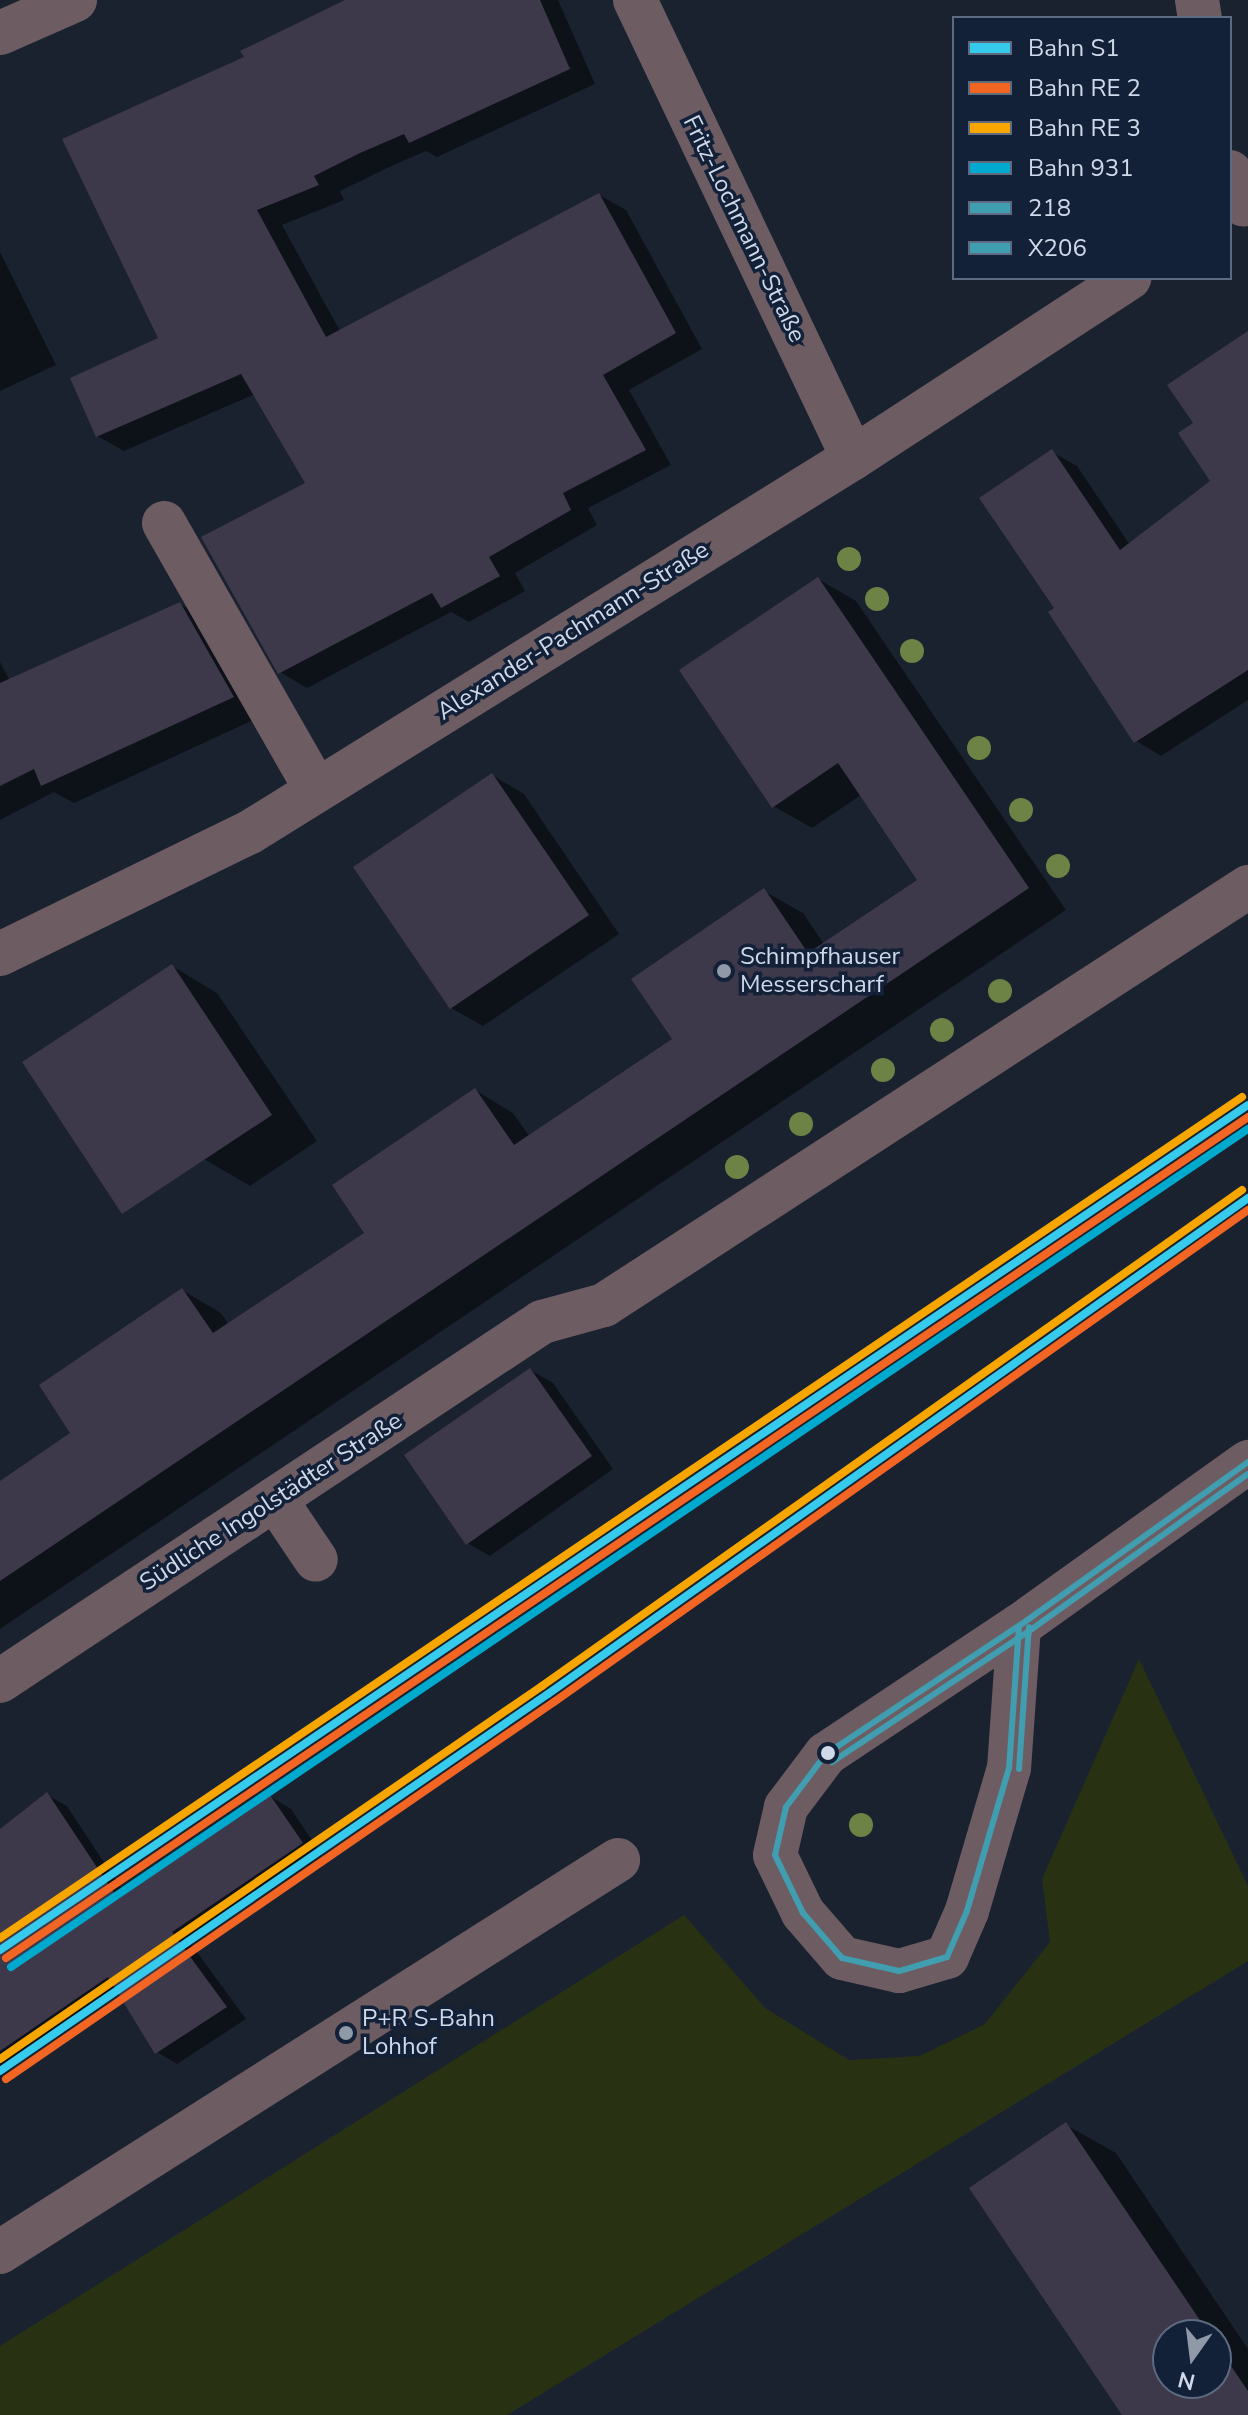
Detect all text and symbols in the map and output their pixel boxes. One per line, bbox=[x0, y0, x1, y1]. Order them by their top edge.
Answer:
legend bbox=[952, 16, 1232, 280]
text: Bahn S1 bbox=[1028, 32, 1120, 64]
text: Bahn RE 2 bbox=[1028, 72, 1141, 104]
street label: Fritz-Lochmann-Straße bbox=[677, 111, 811, 347]
text: Bahn RE 3 bbox=[1028, 112, 1141, 144]
text: Bahn 931 bbox=[1028, 152, 1134, 184]
text: 218 bbox=[1028, 192, 1071, 224]
text: X206 bbox=[1028, 232, 1087, 264]
street label: Alexander-Pachmann-Straße bbox=[432, 535, 714, 727]
place label: Schimpfhauser Messerscharf bbox=[740, 943, 900, 999]
marker: Schimpfhauser Messerscharf bbox=[715, 962, 733, 980]
street label: Südliche Ingolstädter Straße bbox=[134, 1406, 408, 1598]
unlabelled marker bbox=[820, 1745, 836, 1761]
place label: P+R S-Bahn Lohhof bbox=[362, 2005, 495, 2061]
marker: P+R S-Bahn Lohhof bbox=[337, 2024, 355, 2042]
north arrow bbox=[1152, 2319, 1232, 2399]
text: N bbox=[1175, 2364, 1198, 2397]

